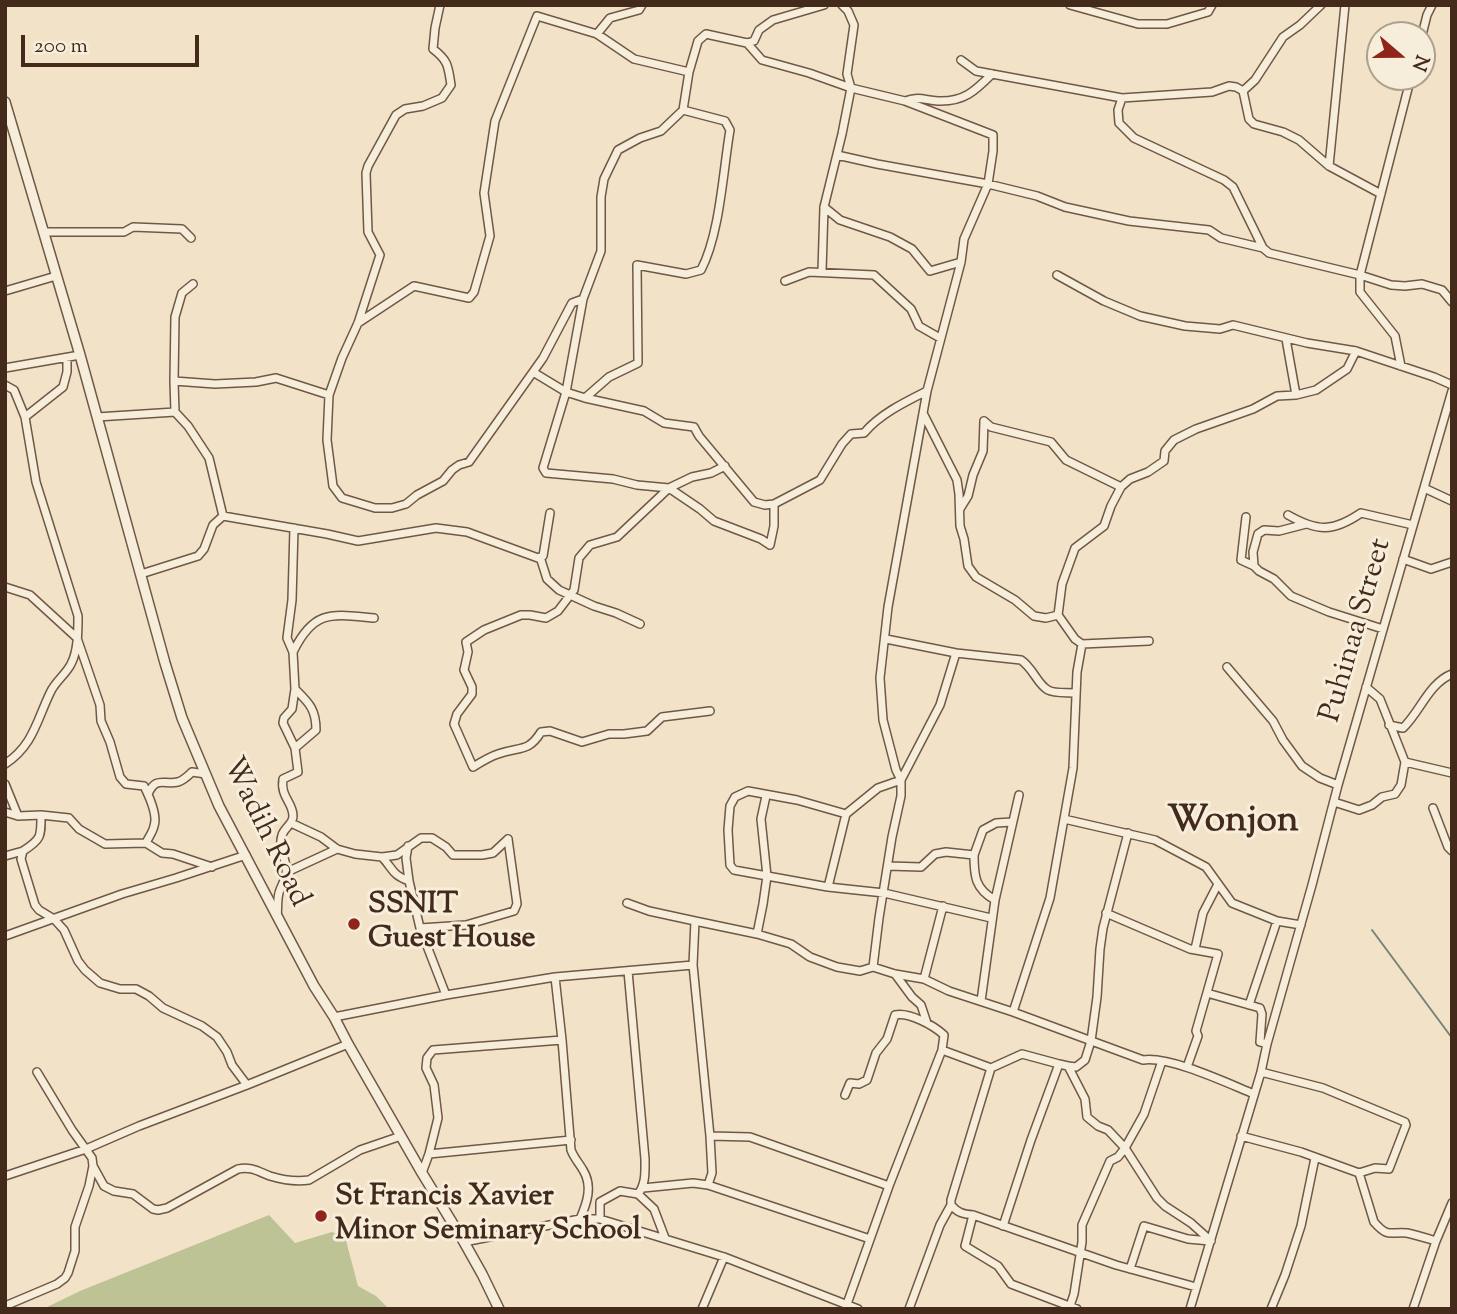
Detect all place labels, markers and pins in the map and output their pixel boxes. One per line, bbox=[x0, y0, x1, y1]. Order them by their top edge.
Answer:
place label: SSNIT Guest House bbox=[368, 889, 535, 960]
marker: SSNIT Guest House bbox=[346, 916, 362, 932]
place label: St Francis Xavier Minor Seminary School bbox=[335, 1181, 641, 1252]
marker: St Francis Xavier Minor Seminary School bbox=[313, 1208, 329, 1224]

